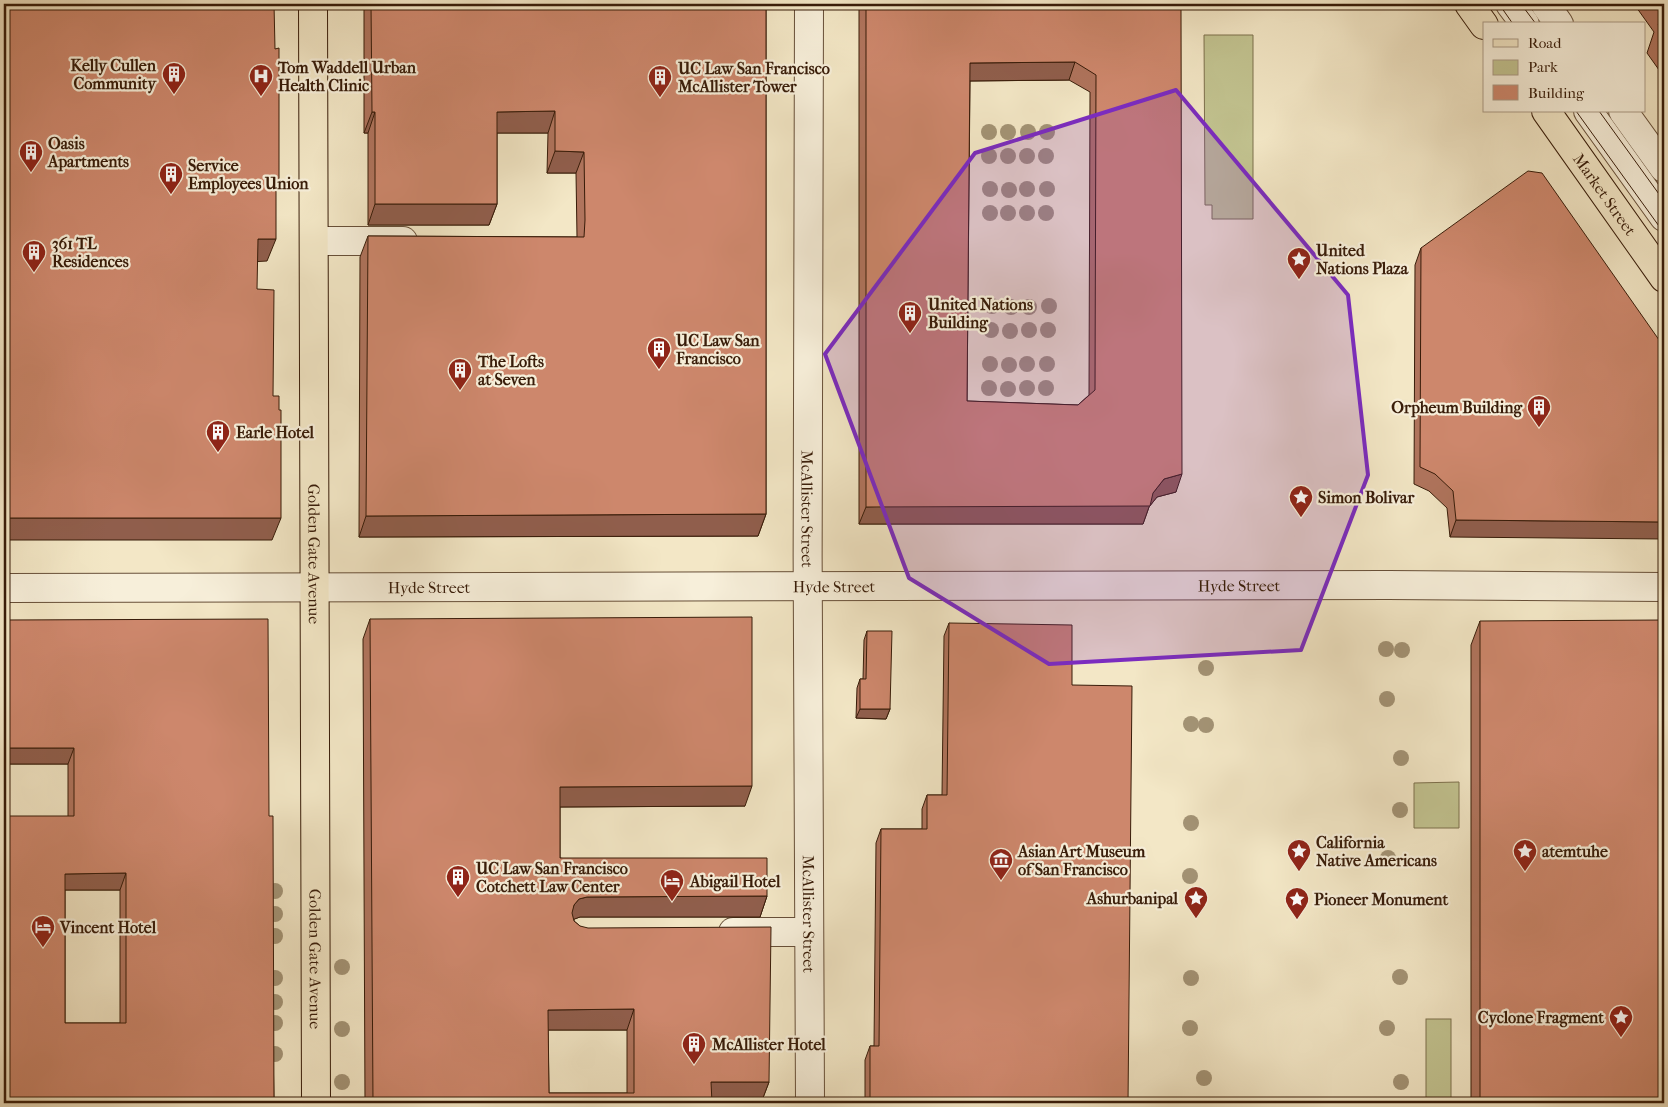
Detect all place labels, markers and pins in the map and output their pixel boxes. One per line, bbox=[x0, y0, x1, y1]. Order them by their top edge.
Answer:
place label: Kelly Cullen Community bbox=[71, 56, 157, 94]
place label: Tom Waddell Urban Health Clinic bbox=[277, 58, 417, 95]
place label: UC Law San Francisco McAllister Tower bbox=[677, 59, 830, 96]
building icon: Kelly Cullen Community bbox=[161, 61, 187, 95]
hospital icon: Tom Waddell Urban Health Clinic bbox=[248, 63, 274, 97]
building icon: UC Law San Francisco McAllister Tower bbox=[647, 64, 673, 98]
place label: Oasis Apartments bbox=[47, 134, 129, 172]
building icon: Oasis Apartments bbox=[18, 139, 44, 173]
place label: Service Employees Union bbox=[188, 156, 309, 194]
building icon: Service Employees Union bbox=[158, 161, 184, 195]
place label: 361 TL Residences bbox=[52, 234, 129, 271]
building icon: 361 TL Residences bbox=[21, 239, 47, 273]
place label: United Nations Plaza bbox=[1315, 241, 1409, 278]
place icon: United Nations Plaza bbox=[1286, 246, 1312, 280]
place label: United Nations Building bbox=[927, 295, 1033, 333]
building icon: United Nations Building bbox=[897, 300, 923, 334]
place label: UC Law San Francisco bbox=[675, 331, 760, 368]
building icon: UC Law San Francisco bbox=[646, 336, 672, 370]
place label: The Lofts at Seven bbox=[477, 352, 544, 389]
building icon: The Lofts at Seven bbox=[447, 357, 473, 391]
building icon: Orpheum Building bbox=[1526, 394, 1552, 428]
place label: Orpheum Building bbox=[1391, 398, 1522, 418]
building icon: Earle Hotel bbox=[205, 419, 231, 453]
place label: Earle Hotel bbox=[236, 423, 315, 442]
place icon: Simon Bolivar bbox=[1288, 484, 1314, 518]
place label: Simon Bolivar bbox=[1318, 488, 1415, 507]
place label: California Native Americans bbox=[1316, 833, 1437, 870]
place icon: California Native Americans bbox=[1286, 838, 1312, 872]
place icon: atemtuhe bbox=[1512, 838, 1538, 872]
place label: Asian Art Museum of San Francisco bbox=[1017, 842, 1146, 879]
place label: atemtuhe bbox=[1542, 842, 1608, 861]
museum icon: Asian Art Museum of San Francisco bbox=[988, 847, 1014, 881]
place label: UC Law San Francisco Cotchett Law Center bbox=[475, 859, 628, 896]
building icon: UC Law San Francisco Cotchett Law Center bbox=[445, 864, 471, 898]
hotel icon: Abigail Hotel bbox=[659, 868, 685, 902]
place label: Abigail Hotel bbox=[689, 872, 781, 892]
place icon: Ashurbanipal bbox=[1183, 885, 1209, 919]
place icon: Pioneer Monument bbox=[1284, 886, 1310, 920]
place label: Ashurbanipal bbox=[1086, 889, 1179, 909]
place label: Pioneer Monument bbox=[1314, 890, 1448, 909]
hotel icon: Vincent Hotel bbox=[30, 914, 56, 948]
place label: Vincent Hotel bbox=[59, 918, 157, 937]
place icon: Cyclone Fragment bbox=[1608, 1004, 1634, 1038]
place label: Cyclone Fragment bbox=[1478, 1008, 1604, 1028]
building icon: McAllister Hotel bbox=[681, 1031, 707, 1065]
place label: McAllister Hotel bbox=[711, 1035, 826, 1054]

